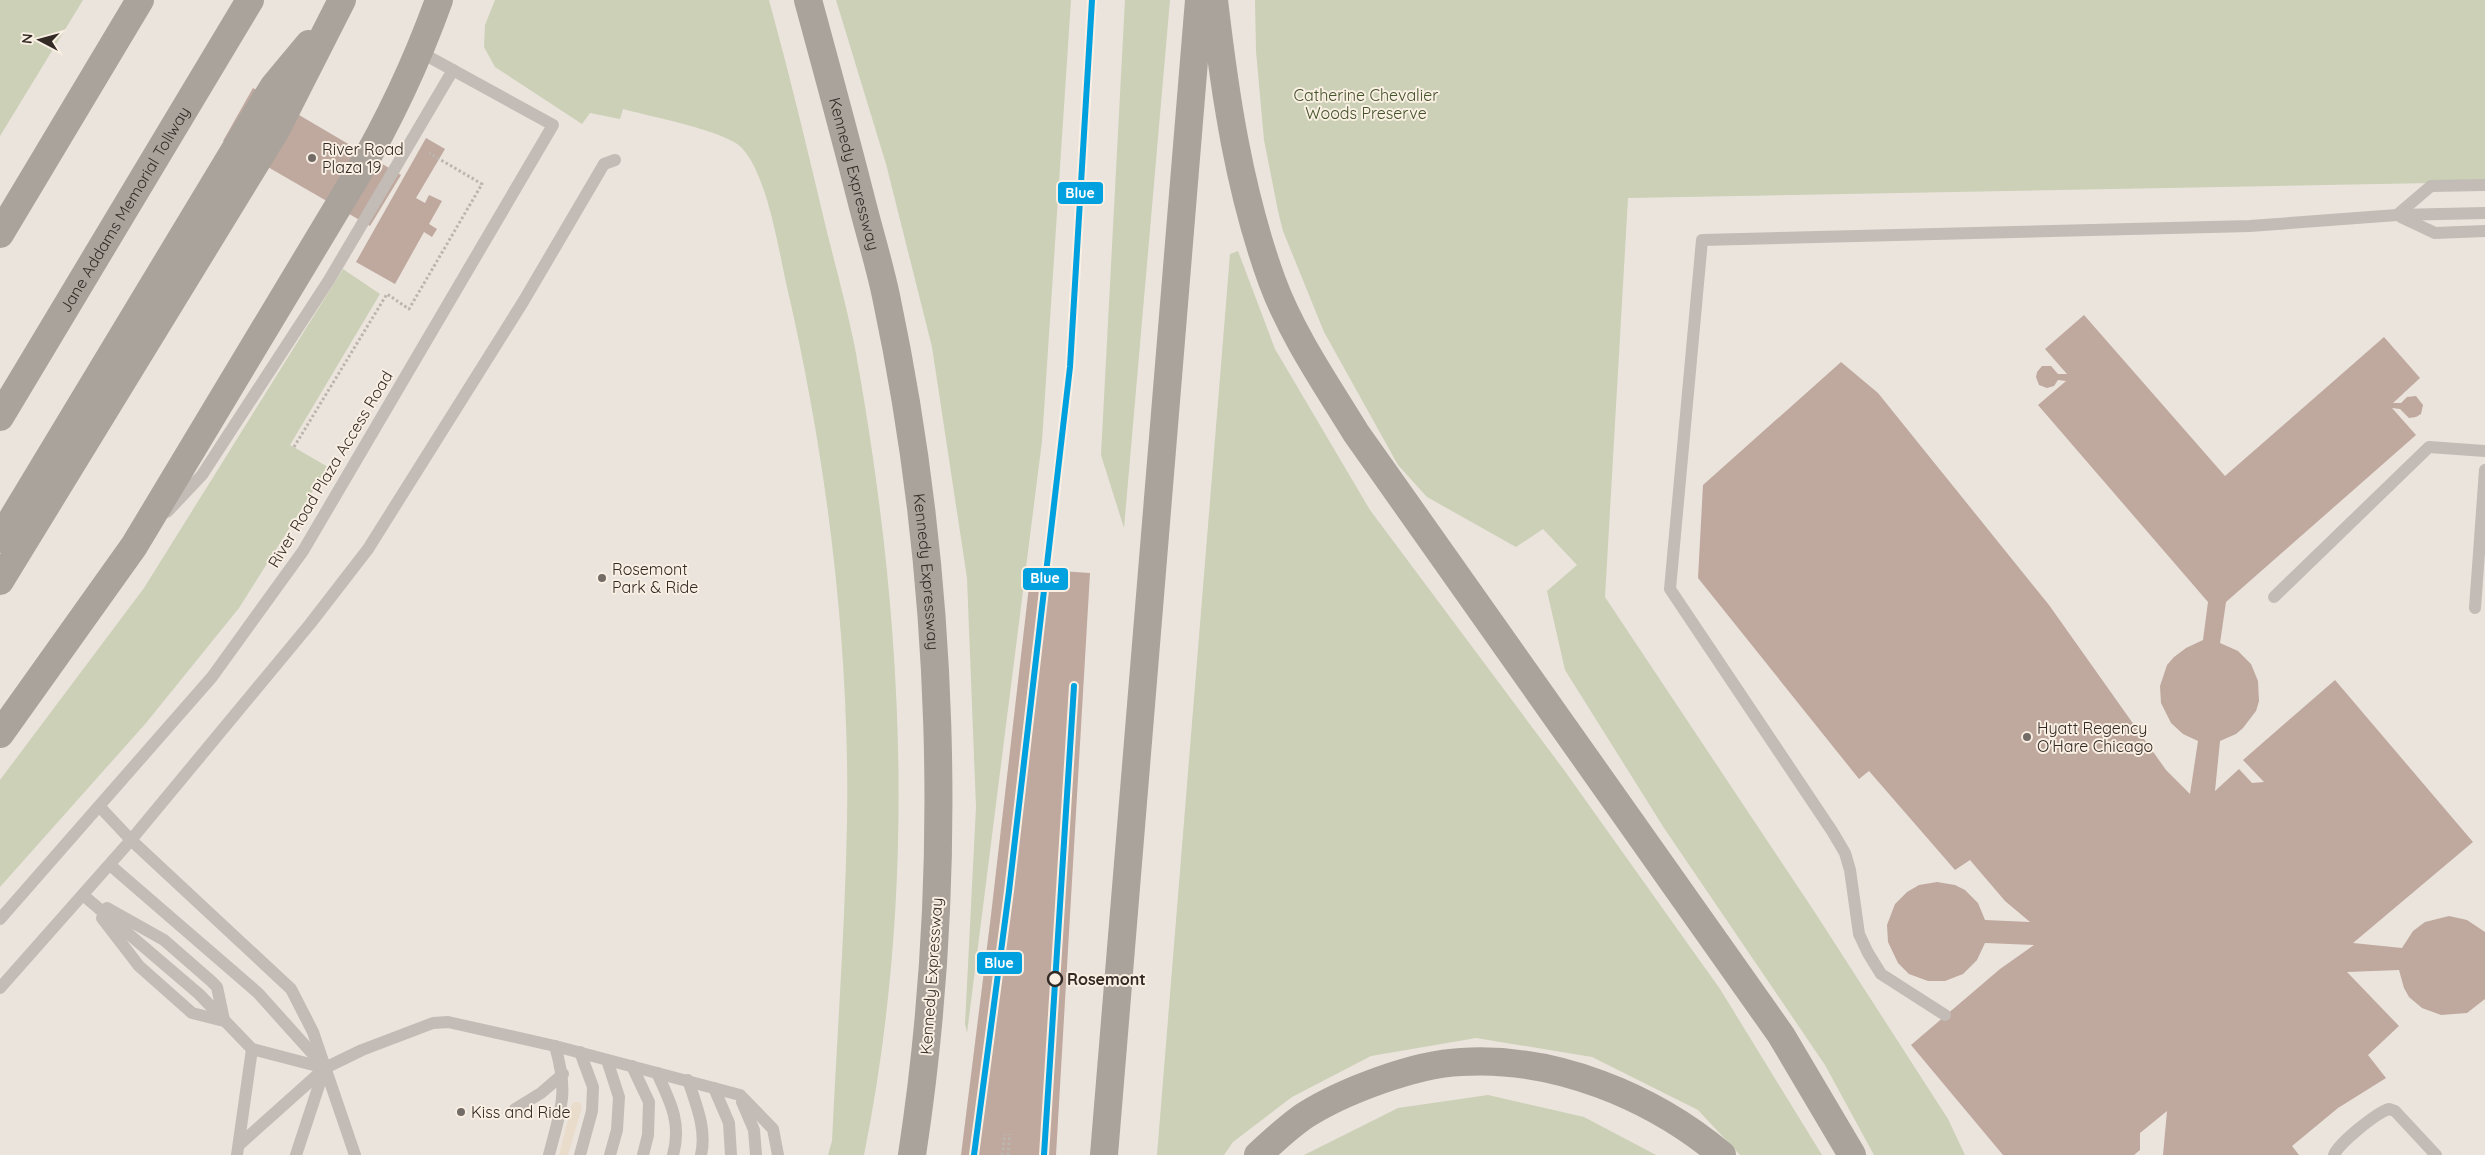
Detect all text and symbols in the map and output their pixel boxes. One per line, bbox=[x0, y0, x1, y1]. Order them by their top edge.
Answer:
north arrow bbox=[15, 15, 65, 65]
text: N bbox=[18, 33, 37, 45]
park label: Catherine Chevalier Woods Preserve bbox=[1294, 85, 1438, 123]
street label: Kennedy Expressway bbox=[825, 95, 884, 253]
street label: Jane Addams Memorial Tollway bbox=[55, 103, 194, 316]
place label: River Road Plaza 19 bbox=[322, 139, 404, 177]
marker: River Road Plaza 19 bbox=[306, 152, 318, 164]
line badge: Blue bbox=[1057, 181, 1104, 205]
text: Blue bbox=[1065, 184, 1095, 202]
street label: River Road Plaza Access Road bbox=[263, 367, 397, 571]
street label: Kennedy Expressway bbox=[909, 492, 944, 651]
place label: Rosemont Park & Ride bbox=[612, 559, 698, 597]
line badge: Blue bbox=[1022, 567, 1069, 591]
text: Blue bbox=[1030, 569, 1060, 587]
marker: Rosemont Park & Ride bbox=[596, 572, 608, 584]
place label: Hyatt Regency O'Hare Chicago bbox=[2037, 718, 2153, 756]
marker: Hyatt Regency O'Hare Chicago bbox=[2021, 731, 2033, 743]
street label: Kennedy Expressway bbox=[916, 897, 946, 1055]
line badge: Blue bbox=[976, 951, 1023, 975]
text: Blue bbox=[984, 954, 1014, 972]
place label: Rosemont bbox=[1067, 969, 1146, 989]
marker: Rosemont bbox=[1047, 971, 1063, 987]
place label: Kiss and Ride bbox=[471, 1102, 571, 1122]
marker: Kiss and Ride bbox=[455, 1106, 467, 1118]

